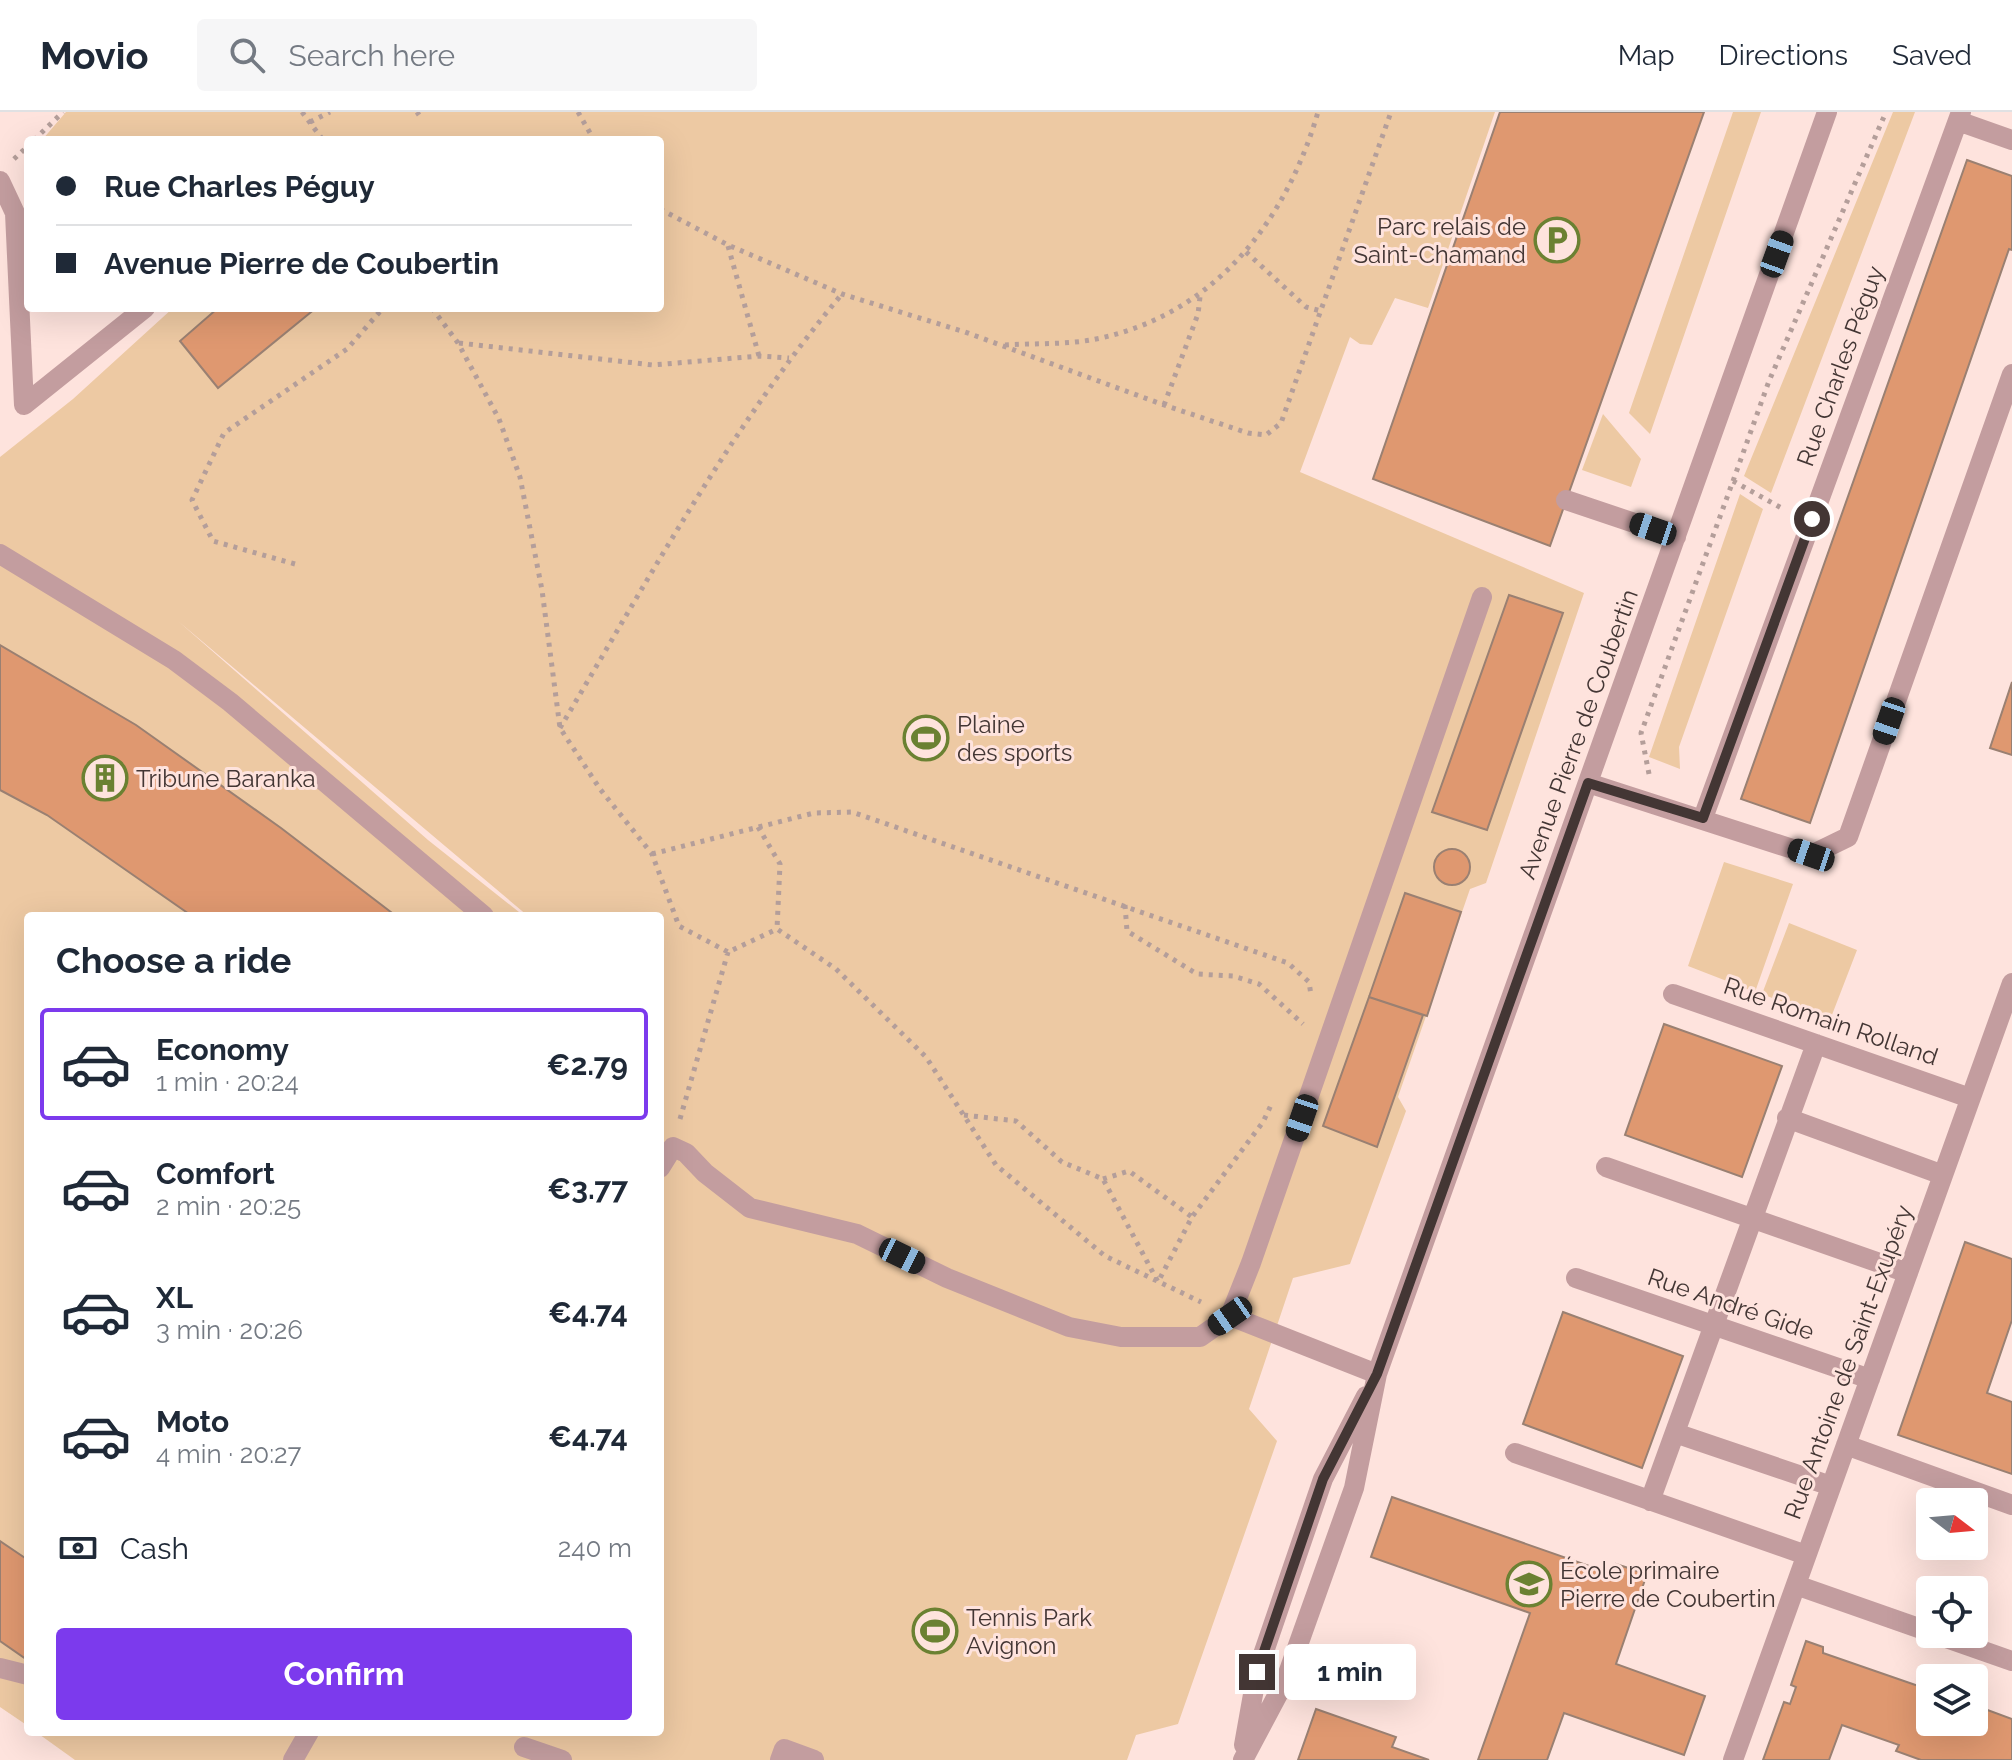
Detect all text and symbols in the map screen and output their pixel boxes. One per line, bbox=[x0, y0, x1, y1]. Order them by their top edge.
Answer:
search box bbox=[197, 19, 757, 91]
text: Movio bbox=[40, 33, 149, 78]
icon: search bbox=[225, 33, 269, 77]
text: Search here bbox=[289, 38, 455, 73]
text: Map bbox=[1618, 39, 1675, 72]
text: Directions bbox=[1719, 39, 1848, 72]
text: Saved bbox=[1892, 39, 1972, 72]
text: Rue Charles Péguy bbox=[104, 169, 375, 204]
place label: Parc relais de Saint-Chamand bbox=[1354, 212, 1526, 269]
parking icon: Parc relais de Saint-Chamand bbox=[1533, 216, 1581, 264]
car bbox=[1758, 227, 1796, 281]
text: Avenue Pierre de Coubertin bbox=[104, 246, 499, 281]
street label: Rue Charles Péguy bbox=[1790, 262, 1890, 470]
route start bbox=[1794, 501, 1830, 537]
car bbox=[1626, 510, 1680, 548]
street label: Avenue Pierre de Coubertin bbox=[1512, 585, 1644, 883]
car bbox=[1870, 694, 1908, 748]
place label: Plaine des sports bbox=[957, 710, 1072, 767]
sports icon: Plaine des sports bbox=[902, 714, 950, 762]
building icon: Tribune Baranka bbox=[81, 754, 129, 802]
place label: Tribune Baranka bbox=[136, 764, 316, 793]
car bbox=[1784, 836, 1838, 874]
text: Choose a ride bbox=[56, 939, 291, 981]
street label: Rue Romain Rolland bbox=[1720, 971, 1942, 1071]
icon: car bbox=[60, 1028, 132, 1100]
text: Economy bbox=[156, 1032, 289, 1067]
text: €2.79 bbox=[546, 1047, 628, 1082]
text: 1 min · 20:24 bbox=[156, 1067, 299, 1097]
car bbox=[1283, 1091, 1321, 1145]
icon: car bbox=[60, 1152, 132, 1224]
text: Comfort bbox=[156, 1156, 275, 1191]
text: €3.77 bbox=[547, 1171, 628, 1206]
text: 2 min · 20:25 bbox=[156, 1191, 301, 1221]
street label: Rue Antoine de Saint-Exupéry bbox=[1778, 1201, 1918, 1523]
car bbox=[875, 1235, 929, 1277]
street label: Rue André Gide bbox=[1644, 1262, 1818, 1346]
icon: car bbox=[60, 1276, 132, 1348]
text: XL bbox=[156, 1280, 193, 1315]
car bbox=[1203, 1292, 1257, 1340]
text: €4.74 bbox=[548, 1295, 628, 1330]
text: 3 min · 20:26 bbox=[156, 1315, 303, 1345]
icon: car bbox=[60, 1400, 132, 1472]
text: Moto bbox=[156, 1404, 229, 1439]
text: €4.74 bbox=[548, 1419, 628, 1454]
text: 4 min · 20:27 bbox=[156, 1439, 302, 1469]
north arrow bbox=[1916, 1488, 1988, 1560]
map controls bbox=[1916, 1488, 1988, 1736]
icon: cash bbox=[56, 1526, 100, 1570]
text: Cash bbox=[120, 1531, 189, 1566]
text: 240 m bbox=[558, 1533, 632, 1563]
place label: École primaire Pierre de Coubertin bbox=[1560, 1556, 1776, 1613]
school or university icon: École primaire Pierre de Coubertin bbox=[1505, 1560, 1553, 1608]
button: locate bbox=[1916, 1576, 1988, 1648]
place label: Tennis Park Avignon bbox=[966, 1603, 1092, 1660]
sports icon: Tennis Park Avignon bbox=[911, 1607, 959, 1655]
button: Confirm bbox=[56, 1628, 632, 1720]
callout: 1 min bbox=[1285, 1644, 1417, 1700]
route end bbox=[1239, 1654, 1275, 1690]
text: 1 min bbox=[1317, 1657, 1383, 1687]
button: layers bbox=[1916, 1664, 1988, 1736]

